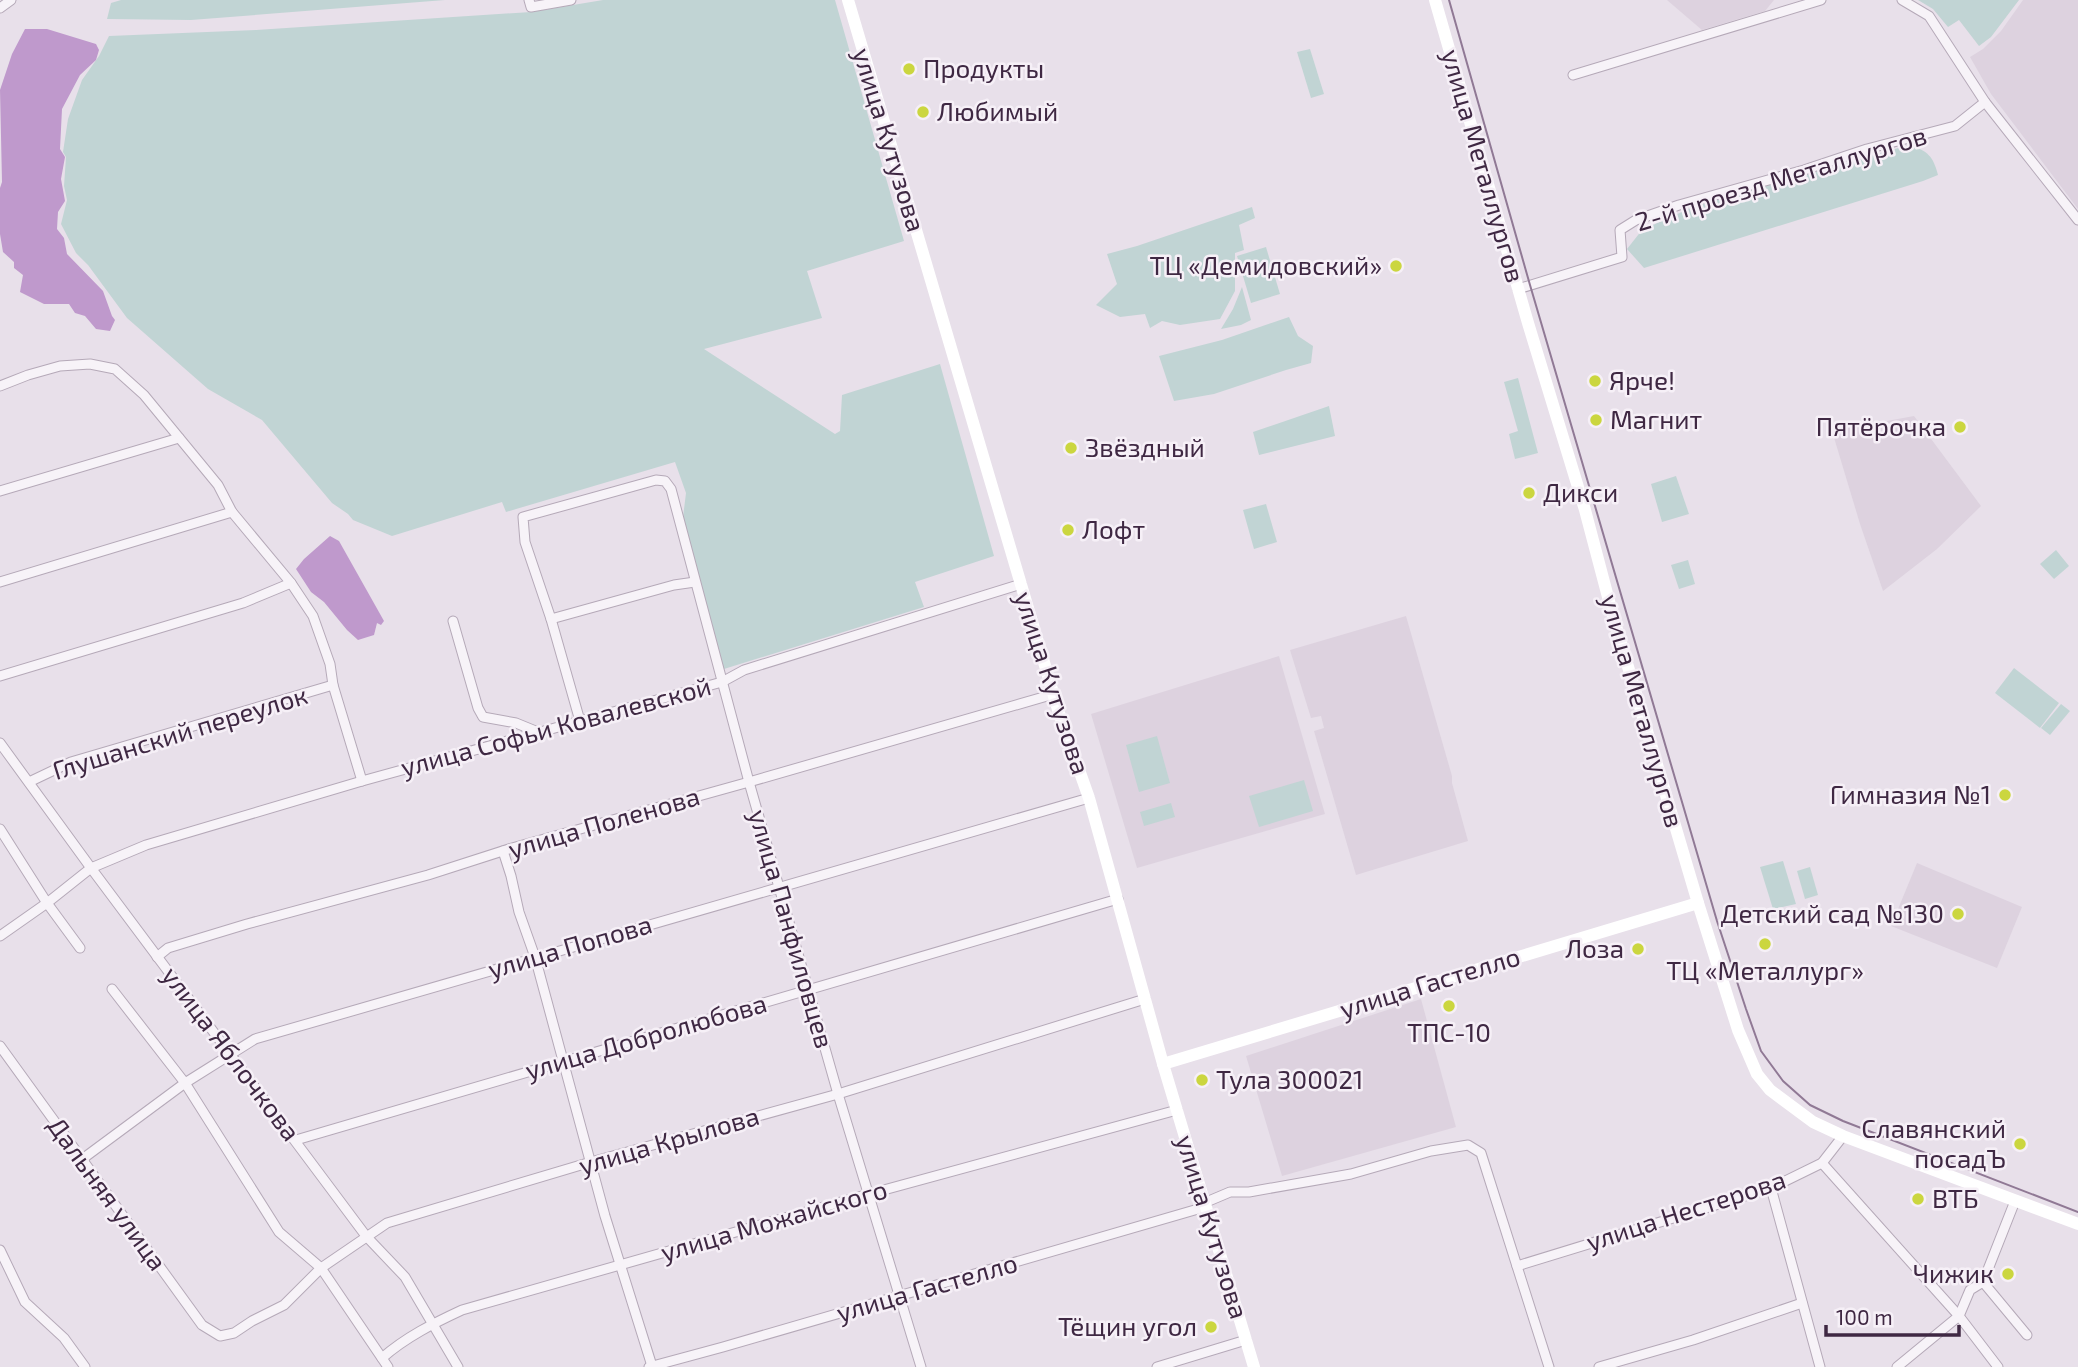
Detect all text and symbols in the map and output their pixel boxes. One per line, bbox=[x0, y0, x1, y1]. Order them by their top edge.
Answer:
street label: улица Кутузова bbox=[847, 44, 933, 235]
street label: улица Металлургов bbox=[1435, 45, 1533, 286]
place label: Продукты bbox=[923, 52, 1044, 84]
marker: Продукты bbox=[901, 61, 917, 77]
place label: Любимый bbox=[937, 95, 1058, 126]
marker: Любимый bbox=[915, 104, 931, 120]
street label: 2-й проезд Металлургов bbox=[1631, 118, 1930, 238]
place label: ТЦ «Демидовский» bbox=[1150, 249, 1382, 280]
marker: ТЦ «Демидовский» bbox=[1388, 258, 1404, 274]
place label: Ярче! bbox=[1609, 364, 1675, 395]
marker: Ярче! bbox=[1587, 373, 1603, 389]
place label: Магнит bbox=[1610, 403, 1703, 434]
place label: Пятёрочка bbox=[1816, 410, 1946, 441]
marker: Магнит bbox=[1588, 412, 1604, 428]
marker: Пятёрочка bbox=[1952, 419, 1968, 435]
place label: Звёздный bbox=[1085, 431, 1205, 462]
marker: Звёздный bbox=[1063, 440, 1079, 456]
place label: Дикси bbox=[1543, 476, 1618, 507]
marker: Дикси bbox=[1521, 485, 1537, 501]
place label: Лофт bbox=[1082, 513, 1145, 544]
marker: Лофт bbox=[1060, 522, 1076, 538]
street label: улица Кутузова bbox=[1008, 587, 1098, 778]
street label: улица Металлургов bbox=[1594, 590, 1692, 831]
street label: улица Софьи Ковалевской bbox=[397, 669, 714, 783]
street label: Глушанский переулок bbox=[48, 678, 311, 786]
place label: Гимназия №1 bbox=[1830, 778, 1991, 809]
street label: улица Поленова bbox=[504, 779, 703, 865]
marker: Гимназия №1 bbox=[1997, 787, 2013, 803]
street label: улица Панфиловцев bbox=[743, 806, 841, 1052]
place label: Детский сад №130 bbox=[1720, 897, 1944, 928]
marker: Детский сад №130 bbox=[1950, 906, 1966, 922]
street label: улица Попова bbox=[484, 907, 655, 985]
place label: Лоза bbox=[1565, 932, 1624, 963]
marker: ТЦ «Металлург» bbox=[1757, 936, 1773, 952]
street label: улица Гастелло bbox=[1336, 939, 1524, 1025]
marker: Лоза bbox=[1630, 941, 1646, 957]
place label: ТЦ «Металлург» bbox=[1666, 954, 1864, 986]
street label: улица Яблочкова bbox=[156, 960, 308, 1147]
street label: улица Добролюбова bbox=[521, 986, 770, 1086]
marker: ТПС-10 bbox=[1441, 998, 1457, 1014]
place label: ТПС-10 bbox=[1407, 1016, 1491, 1047]
place label: Тула 300021 bbox=[1216, 1063, 1363, 1095]
marker: Тула 300021 bbox=[1194, 1072, 1210, 1088]
street label: улица Крылова bbox=[575, 1099, 763, 1181]
street label: Дальняя улица bbox=[41, 1110, 174, 1277]
place label: Славянский посадЪ bbox=[1861, 1112, 2006, 1173]
street label: улица Кутузова bbox=[1170, 1131, 1256, 1322]
marker: Славянский посадЪ bbox=[2012, 1136, 2028, 1152]
street label: улица Нестерова bbox=[1582, 1163, 1790, 1257]
street label: улица Можайского bbox=[657, 1172, 891, 1268]
place label: ВТБ bbox=[1932, 1182, 1979, 1213]
marker: ВТБ bbox=[1910, 1191, 1926, 1207]
street label: улица Гастелло bbox=[833, 1246, 1021, 1328]
place label: Чижик bbox=[1913, 1257, 1994, 1288]
marker: Чижик bbox=[2000, 1266, 2016, 1282]
scale bar bbox=[1826, 1294, 1959, 1338]
text: 100 m bbox=[1836, 1304, 1893, 1329]
place label: Тёщин угол bbox=[1058, 1310, 1197, 1342]
marker: Тёщин угол bbox=[1203, 1319, 1219, 1335]

